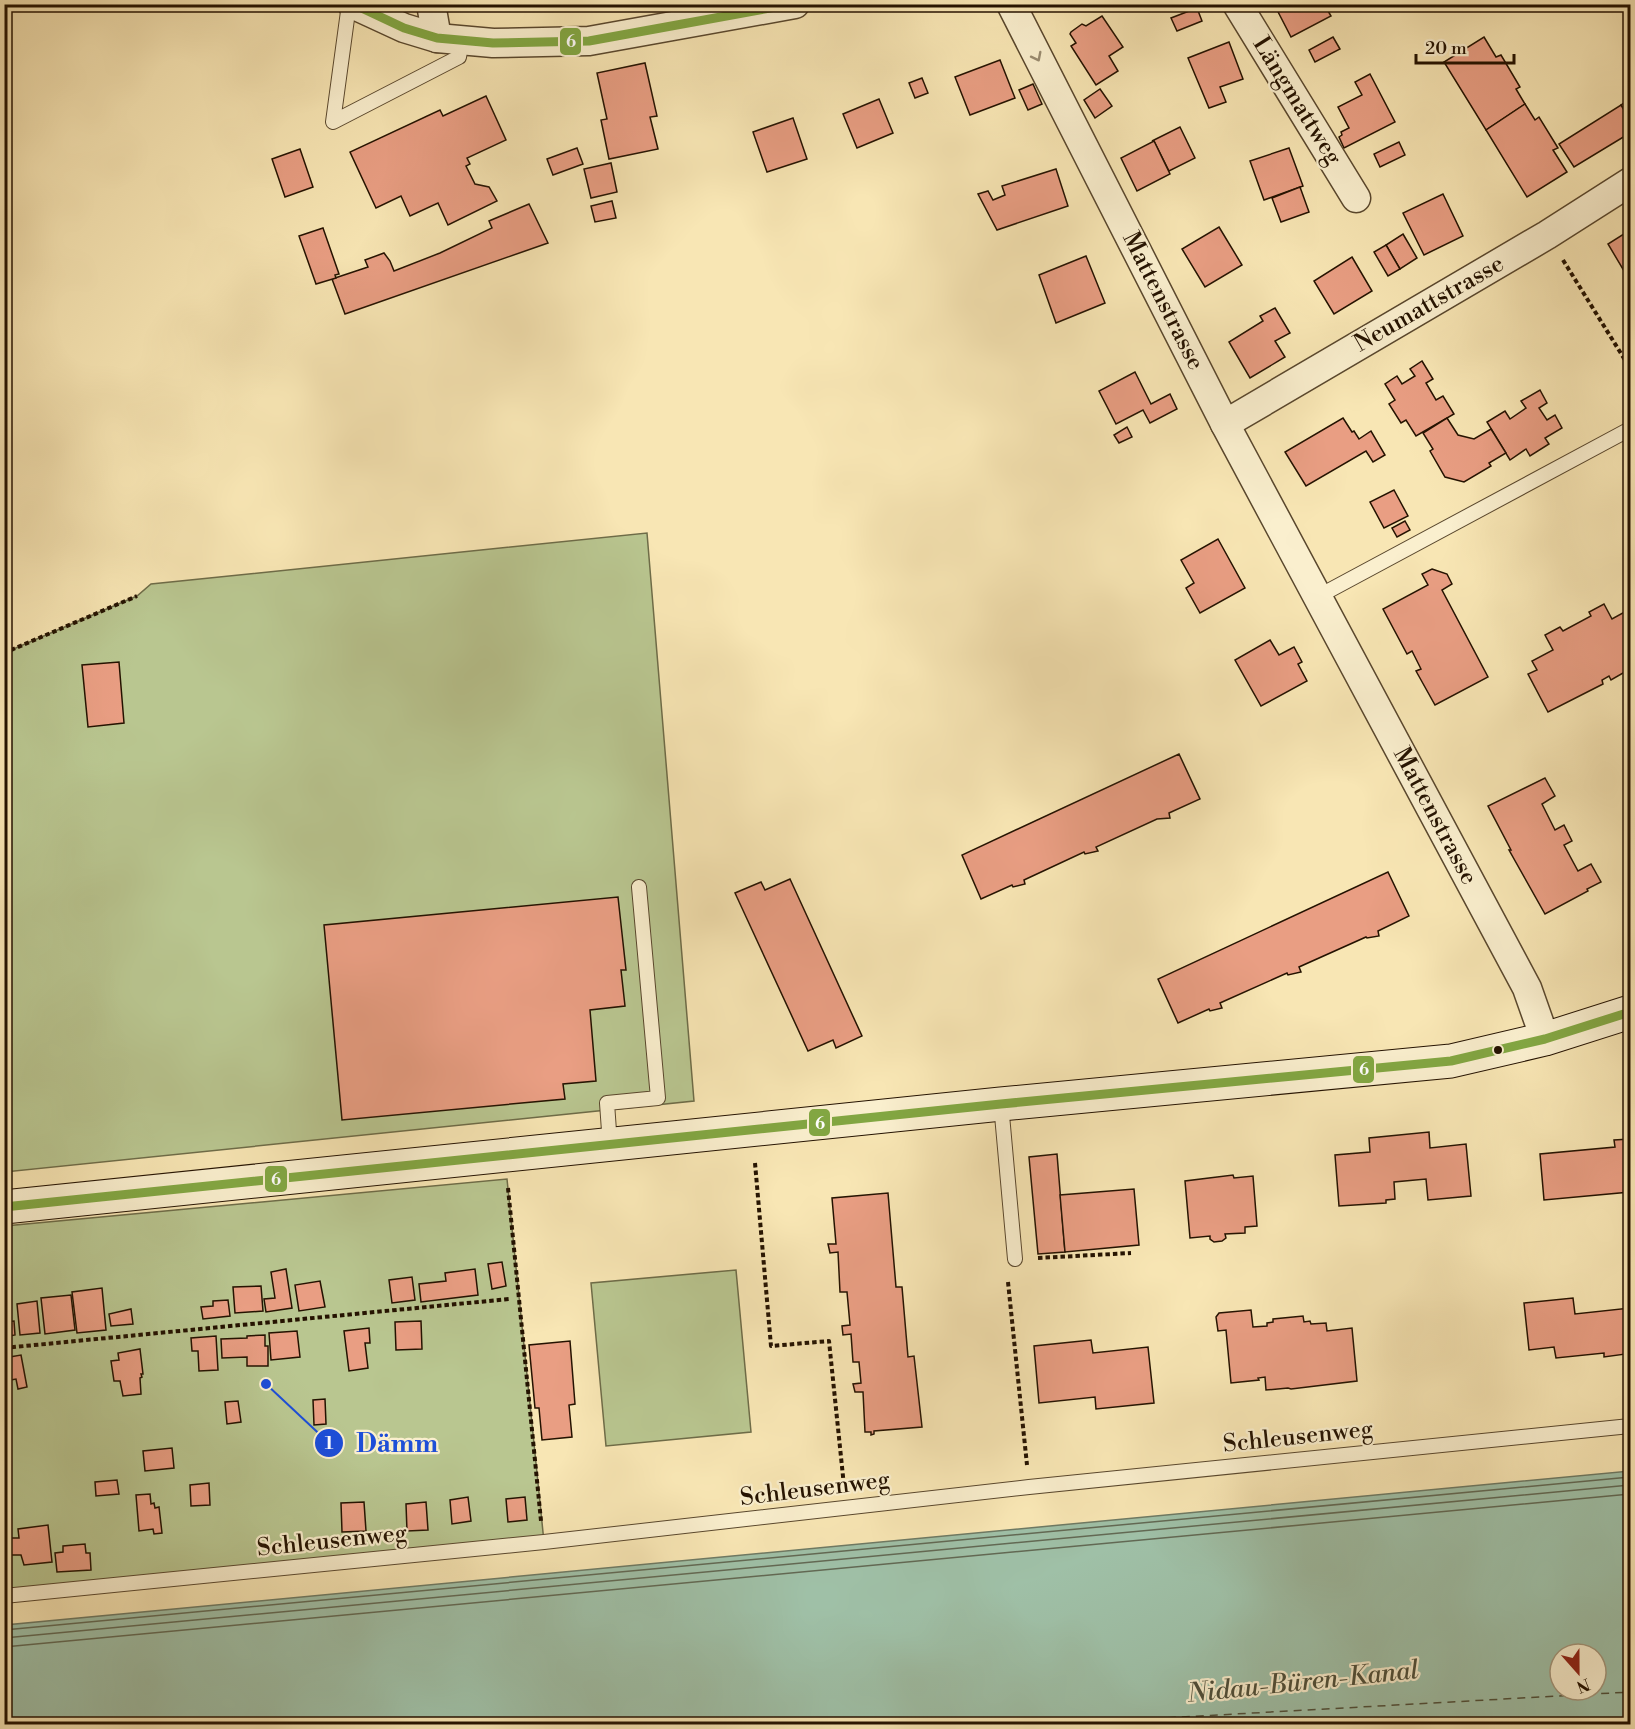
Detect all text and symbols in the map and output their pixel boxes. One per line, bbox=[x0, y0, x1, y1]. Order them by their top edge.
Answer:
line badge: 6 bbox=[559, 27, 582, 56]
scale bar bbox=[1416, 27, 1514, 65]
street label: Längmattweg bbox=[1246, 31, 1349, 171]
text: 6 bbox=[566, 32, 576, 52]
text: 20 m bbox=[1425, 37, 1467, 60]
one-way arrow bbox=[1030, 50, 1042, 61]
street label: Mattenstrasse bbox=[1115, 227, 1211, 375]
street label: Neumattstrasse bbox=[1349, 249, 1509, 359]
street label: Mattenstrasse bbox=[1386, 742, 1484, 890]
unlabelled marker bbox=[1492, 1044, 1504, 1056]
line badge: 6 bbox=[1352, 1055, 1375, 1084]
text: 6 bbox=[1359, 1060, 1369, 1080]
line badge: 6 bbox=[808, 1108, 831, 1137]
text: 6 bbox=[815, 1114, 825, 1134]
line badge: 6 bbox=[264, 1165, 288, 1193]
text: 6 bbox=[271, 1170, 281, 1190]
street label: Schleusenweg bbox=[1221, 1414, 1375, 1460]
callout: Dämm bbox=[314, 1421, 450, 1465]
text: Dämm bbox=[356, 1428, 438, 1460]
text: 1 bbox=[325, 1432, 334, 1455]
street label: Schleusenweg bbox=[738, 1465, 892, 1513]
street label: Schleusenweg bbox=[255, 1518, 409, 1564]
north arrow bbox=[1548, 1642, 1608, 1702]
water label: Nidau-Büren-Kanal bbox=[1185, 1654, 1421, 1710]
text: N bbox=[1573, 1673, 1593, 1697]

